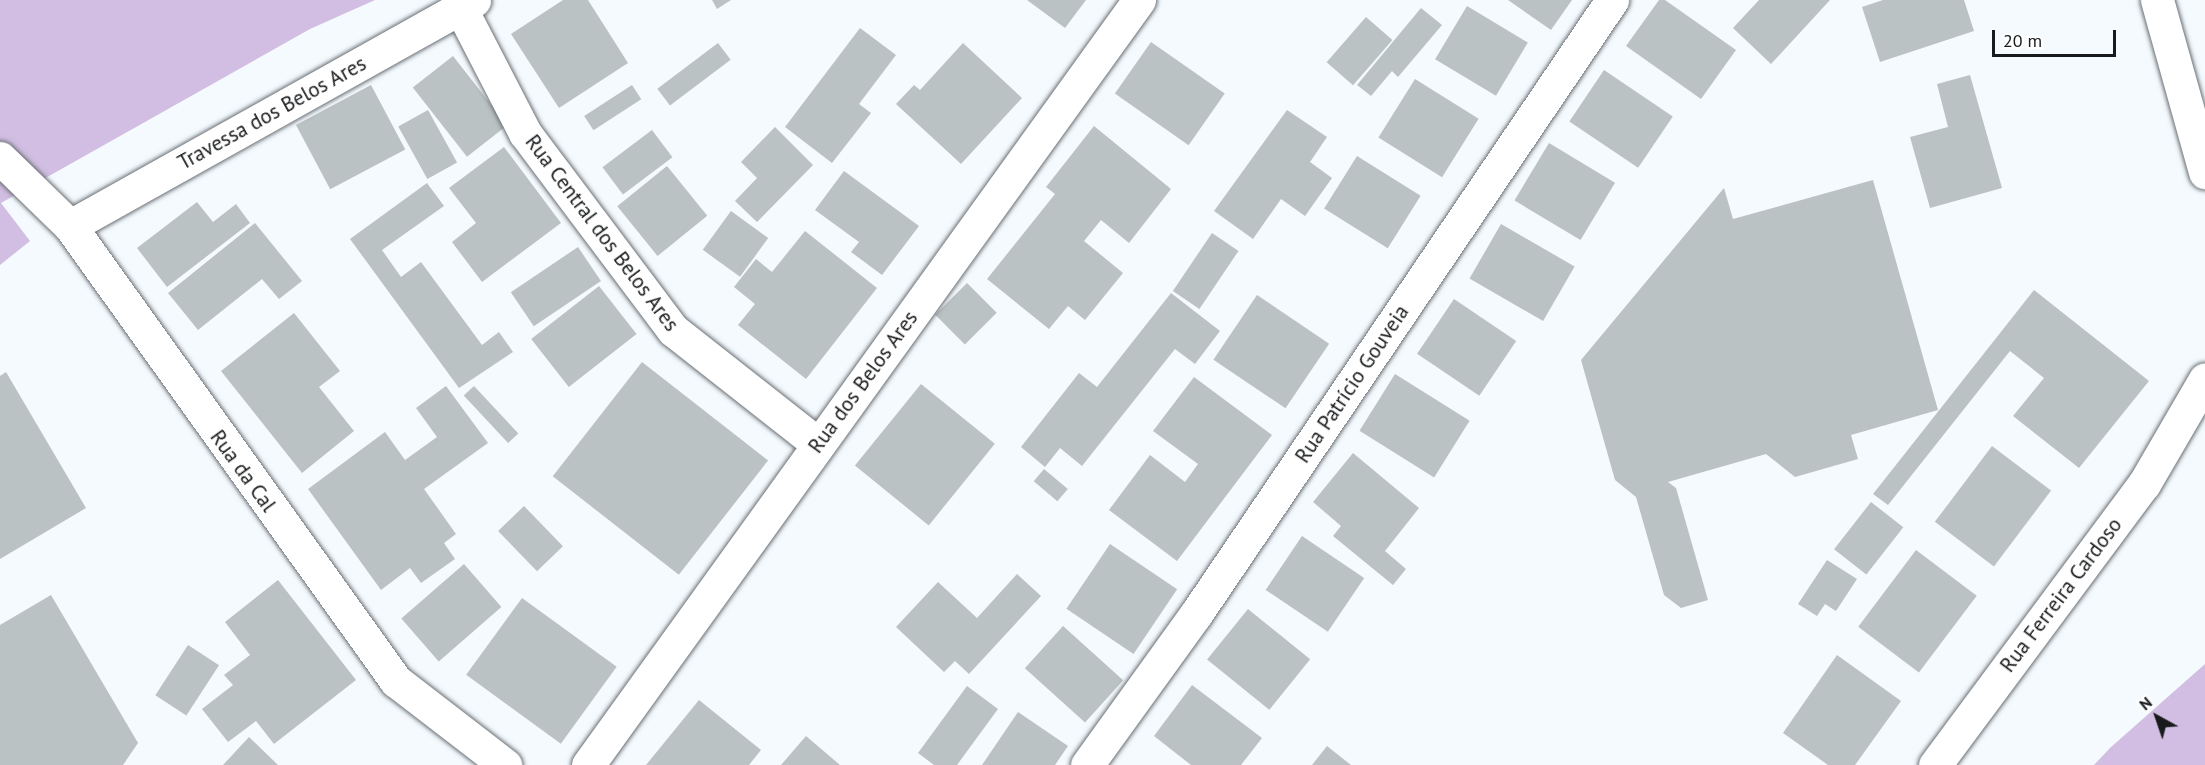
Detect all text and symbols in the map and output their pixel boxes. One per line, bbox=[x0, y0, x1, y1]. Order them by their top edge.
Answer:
scale bar bbox=[1995, 18, 2120, 56]
text: 20 m bbox=[2003, 29, 2042, 52]
street label: Travessa dos Belos Ares bbox=[173, 51, 371, 175]
street label: Rua Central dos Belos Ares bbox=[520, 130, 684, 336]
street label: Rua Patrício Gouveia bbox=[1290, 300, 1414, 468]
street label: Rua dos Belos Ares bbox=[803, 306, 923, 458]
street label: Rua da Cal bbox=[205, 425, 281, 517]
street label: Rua Ferreira Cardoso bbox=[1995, 513, 2127, 677]
north arrow bbox=[2127, 687, 2187, 747]
text: N bbox=[2135, 692, 2156, 714]

